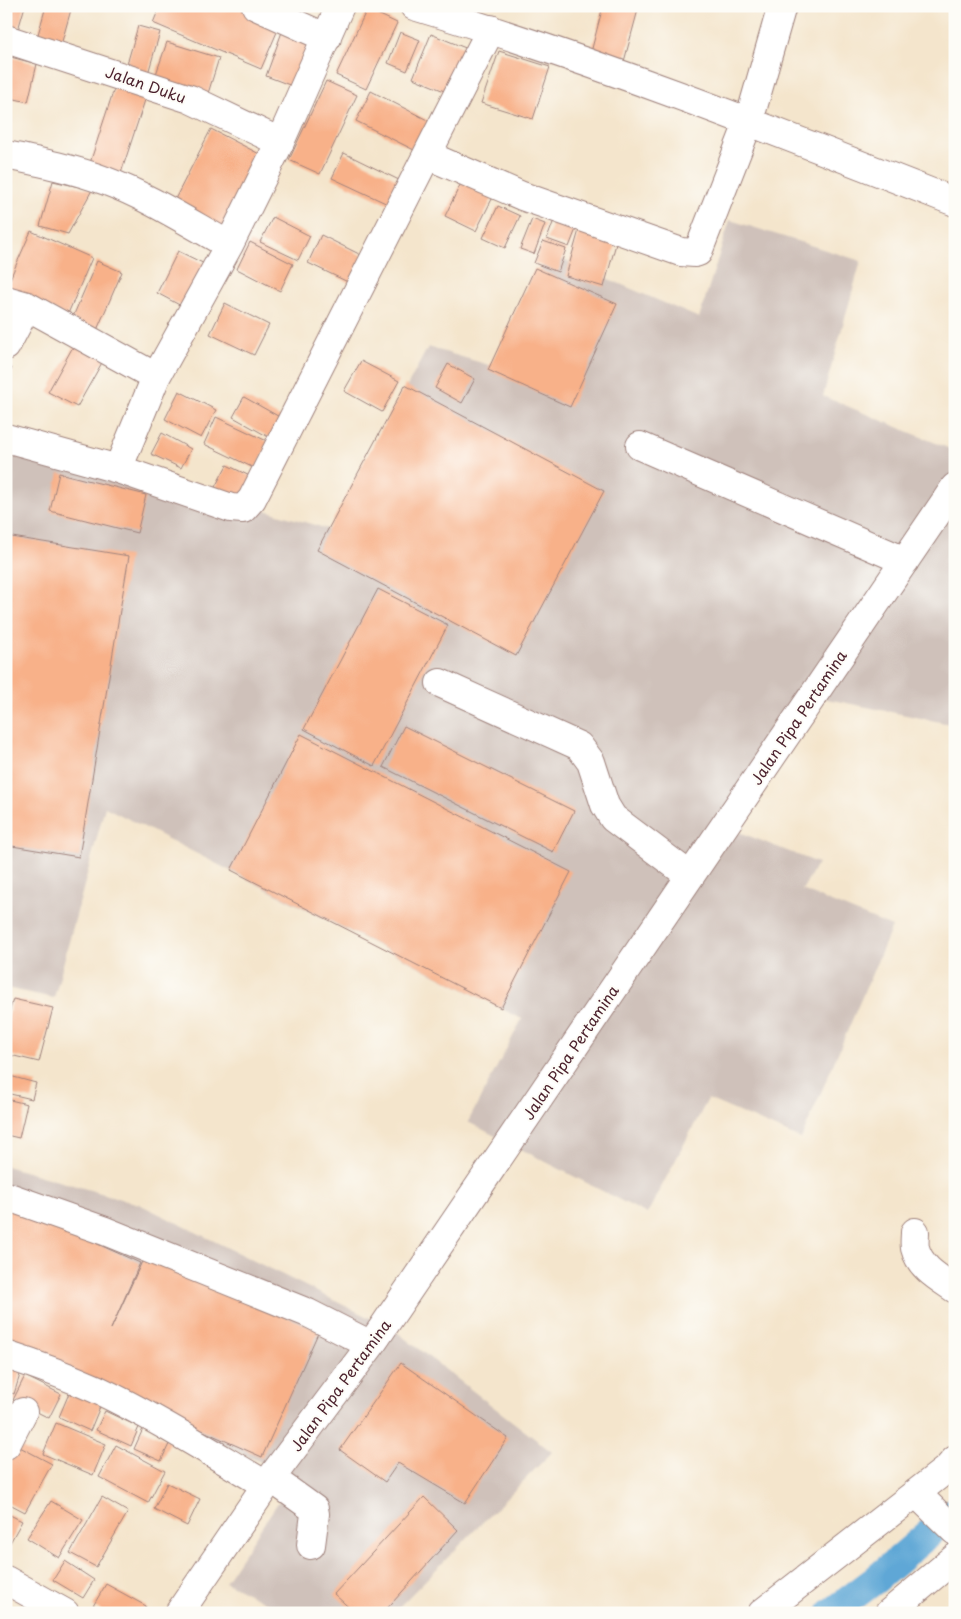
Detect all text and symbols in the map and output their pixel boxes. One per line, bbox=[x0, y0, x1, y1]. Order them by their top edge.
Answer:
street label: Jalan Duku bbox=[103, 60, 189, 108]
street label: Jalan Pipa Pertamina bbox=[744, 645, 852, 789]
street label: Jalan Pipa Pertamina bbox=[516, 980, 624, 1124]
street label: Jalan Pipa Pertamina bbox=[284, 1314, 396, 1456]

